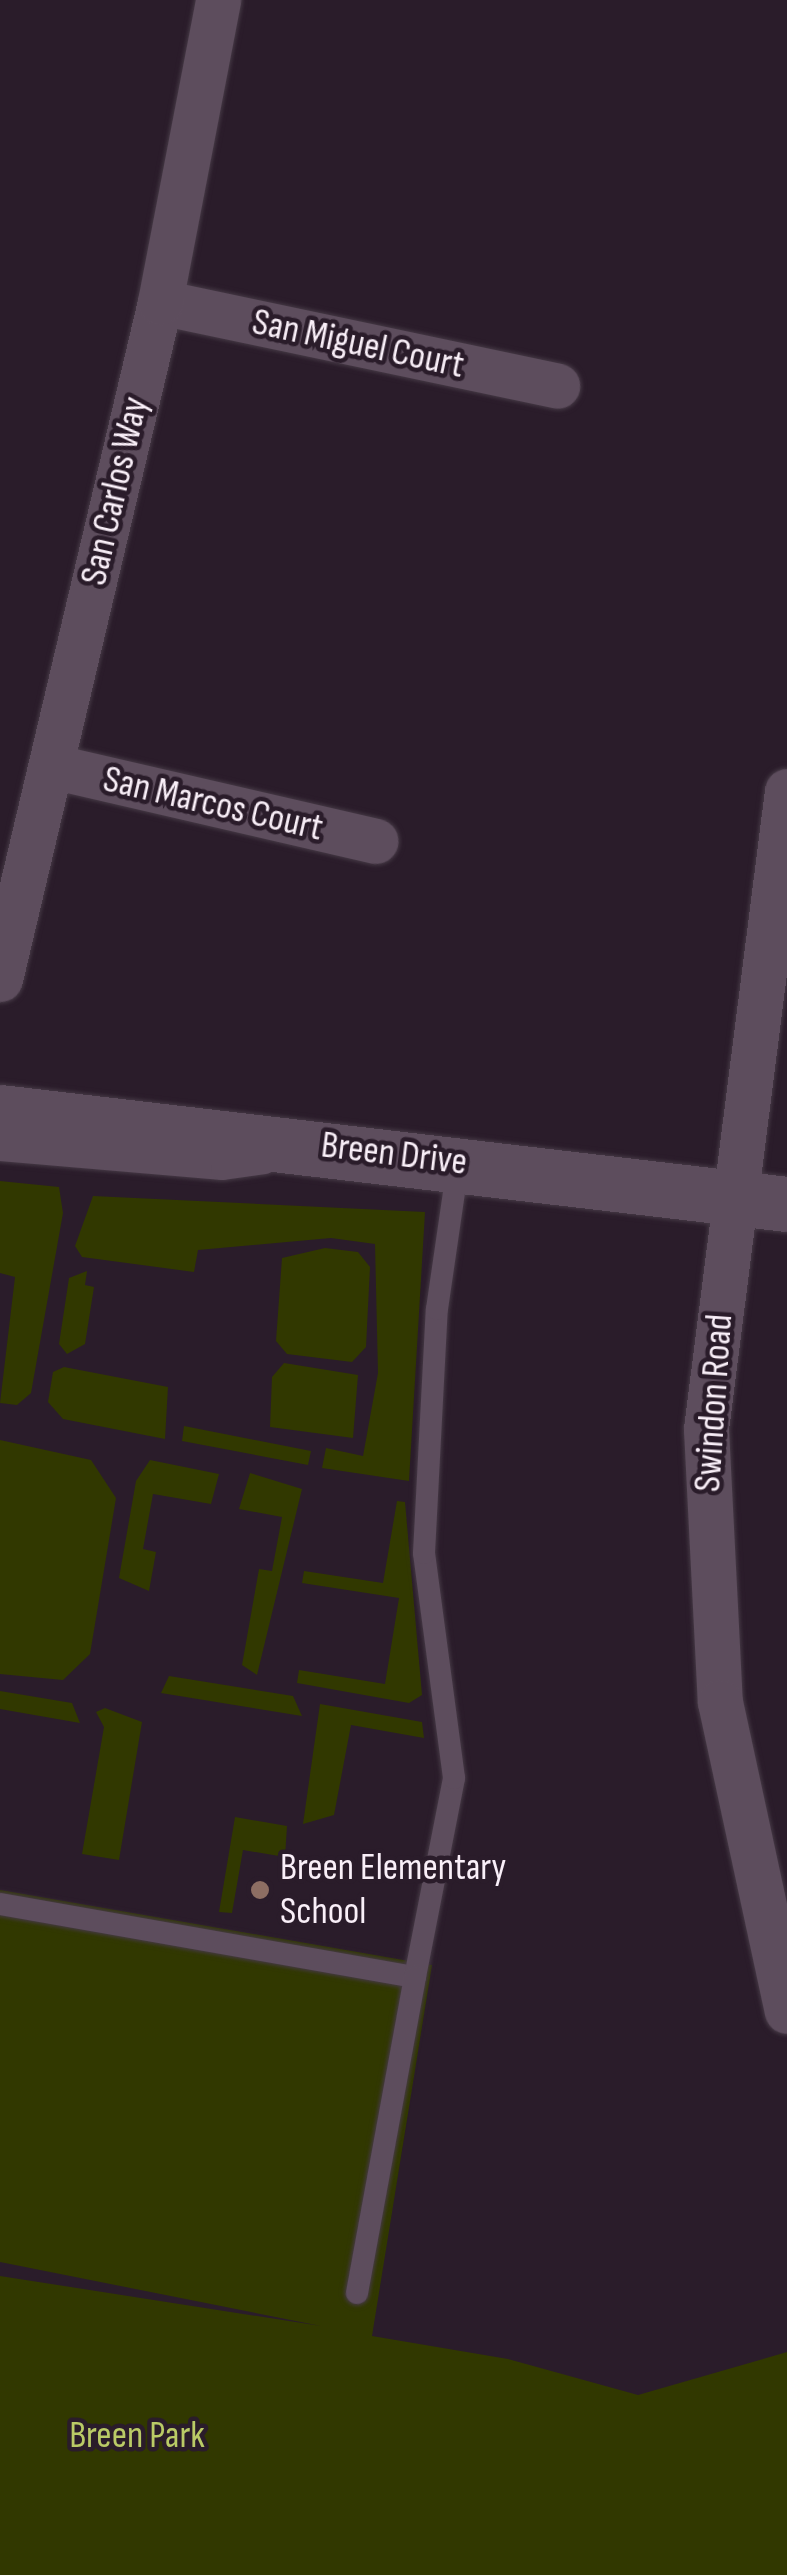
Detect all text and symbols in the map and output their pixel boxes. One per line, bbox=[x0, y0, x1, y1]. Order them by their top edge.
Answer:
street label: San Miguel Court bbox=[248, 299, 468, 389]
street label: San Carlos Way bbox=[71, 392, 159, 590]
street label: San Marcos Court bbox=[99, 757, 327, 851]
street label: Breen Drive bbox=[319, 1122, 469, 1186]
street label: Swindon Road bbox=[685, 1313, 743, 1493]
place label: Breen Elementary School bbox=[280, 1845, 506, 1935]
marker: Breen Elementary School bbox=[249, 1879, 271, 1901]
park label: Breen Park bbox=[69, 2413, 205, 2459]

